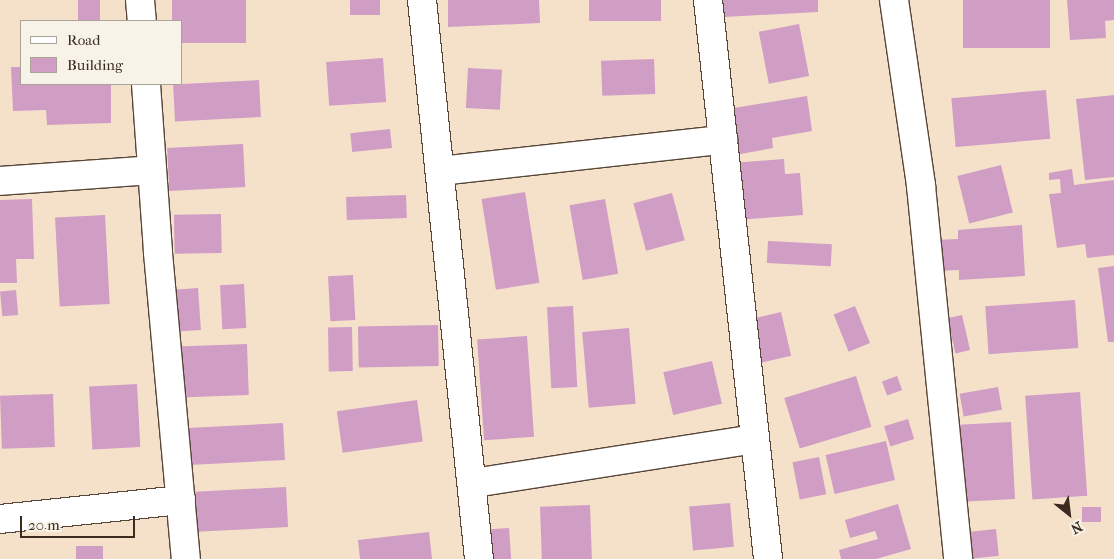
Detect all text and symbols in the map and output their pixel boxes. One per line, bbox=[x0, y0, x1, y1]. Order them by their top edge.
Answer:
legend bbox=[20, 20, 182, 85]
text: Road bbox=[67, 31, 100, 49]
text: Building bbox=[67, 56, 123, 74]
north arrow bbox=[1044, 489, 1094, 539]
scale bar bbox=[22, 506, 138, 538]
text: 20 m bbox=[28, 516, 60, 534]
text: N bbox=[1068, 518, 1085, 538]

